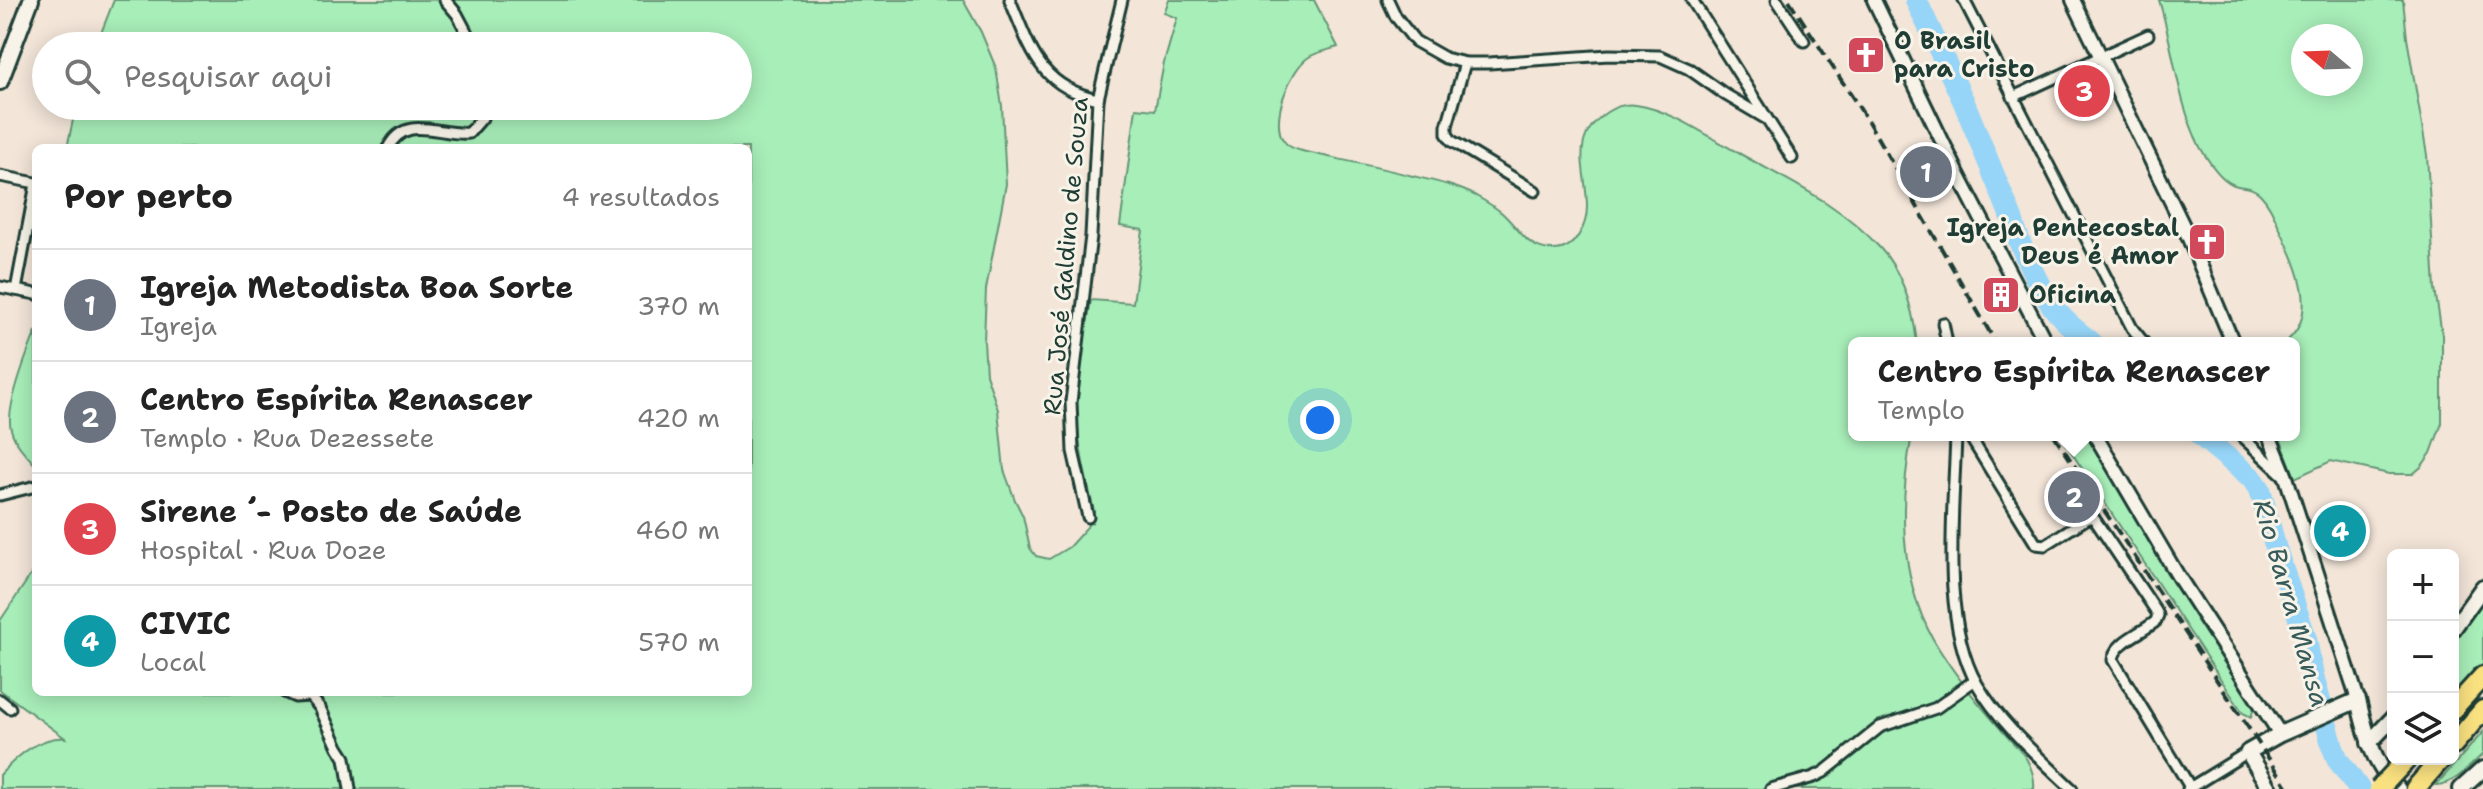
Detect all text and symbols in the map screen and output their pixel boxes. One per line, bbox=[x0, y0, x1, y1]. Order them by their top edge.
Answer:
north arrow bbox=[2291, 24, 2363, 96]
place label: O Brasil para Cristo bbox=[1894, 25, 2035, 85]
search box bbox=[32, 32, 752, 120]
church icon: O Brasil para Cristo bbox=[1845, 34, 1887, 76]
icon: search bbox=[60, 54, 104, 98]
text: Pesquisar aqui bbox=[124, 56, 333, 97]
pin: 3 bbox=[2058, 61, 2110, 121]
street label: Rua José Galdino de Souza bbox=[1036, 95, 1096, 417]
pin: 1 bbox=[1900, 142, 1952, 202]
text: Por perto bbox=[64, 173, 233, 219]
text: 4 resultados bbox=[561, 179, 720, 214]
place label: Igreja Pentecostal Deus é Amor bbox=[1946, 212, 2179, 272]
church icon: Igreja Pentecostal Deus é Amor bbox=[2186, 221, 2228, 263]
text: Igreja Metodista Boa Sorte bbox=[140, 267, 573, 308]
building icon: Oficina bbox=[1980, 274, 2022, 316]
place label: Oficina bbox=[2029, 279, 2117, 311]
text: 1 bbox=[84, 288, 96, 323]
text: 370 m bbox=[637, 288, 720, 323]
text: Igreja bbox=[140, 308, 217, 343]
popup bbox=[1848, 337, 2300, 441]
text: Centro Espírita Renascer bbox=[1878, 351, 2270, 392]
text: Centro Espírita Renascer bbox=[140, 379, 533, 420]
text: Templo bbox=[1878, 392, 1965, 427]
text: 2 bbox=[81, 400, 99, 435]
text: 420 m bbox=[637, 400, 720, 435]
your location bbox=[1300, 400, 1340, 440]
text: Templo · Rua Dezessete bbox=[140, 420, 434, 455]
pin: 2 bbox=[2048, 467, 2100, 527]
text: Sirene ´- Posto de Saúde bbox=[140, 491, 522, 532]
water label: Rio Barra Mansa bbox=[2246, 495, 2338, 711]
pin: 4 bbox=[2314, 501, 2366, 561]
text: 3 bbox=[81, 512, 99, 547]
text: 460 m bbox=[635, 512, 720, 547]
text: Hospital · Rua Doze bbox=[140, 532, 387, 567]
map controls bbox=[2387, 549, 2459, 765]
button: + bbox=[2387, 549, 2459, 621]
text: CIVIC bbox=[140, 603, 231, 644]
button: − bbox=[2387, 621, 2459, 693]
text: 4 bbox=[81, 624, 99, 659]
text: 570 m bbox=[638, 624, 720, 659]
text: Local bbox=[140, 644, 206, 679]
button: layers bbox=[2387, 693, 2459, 765]

